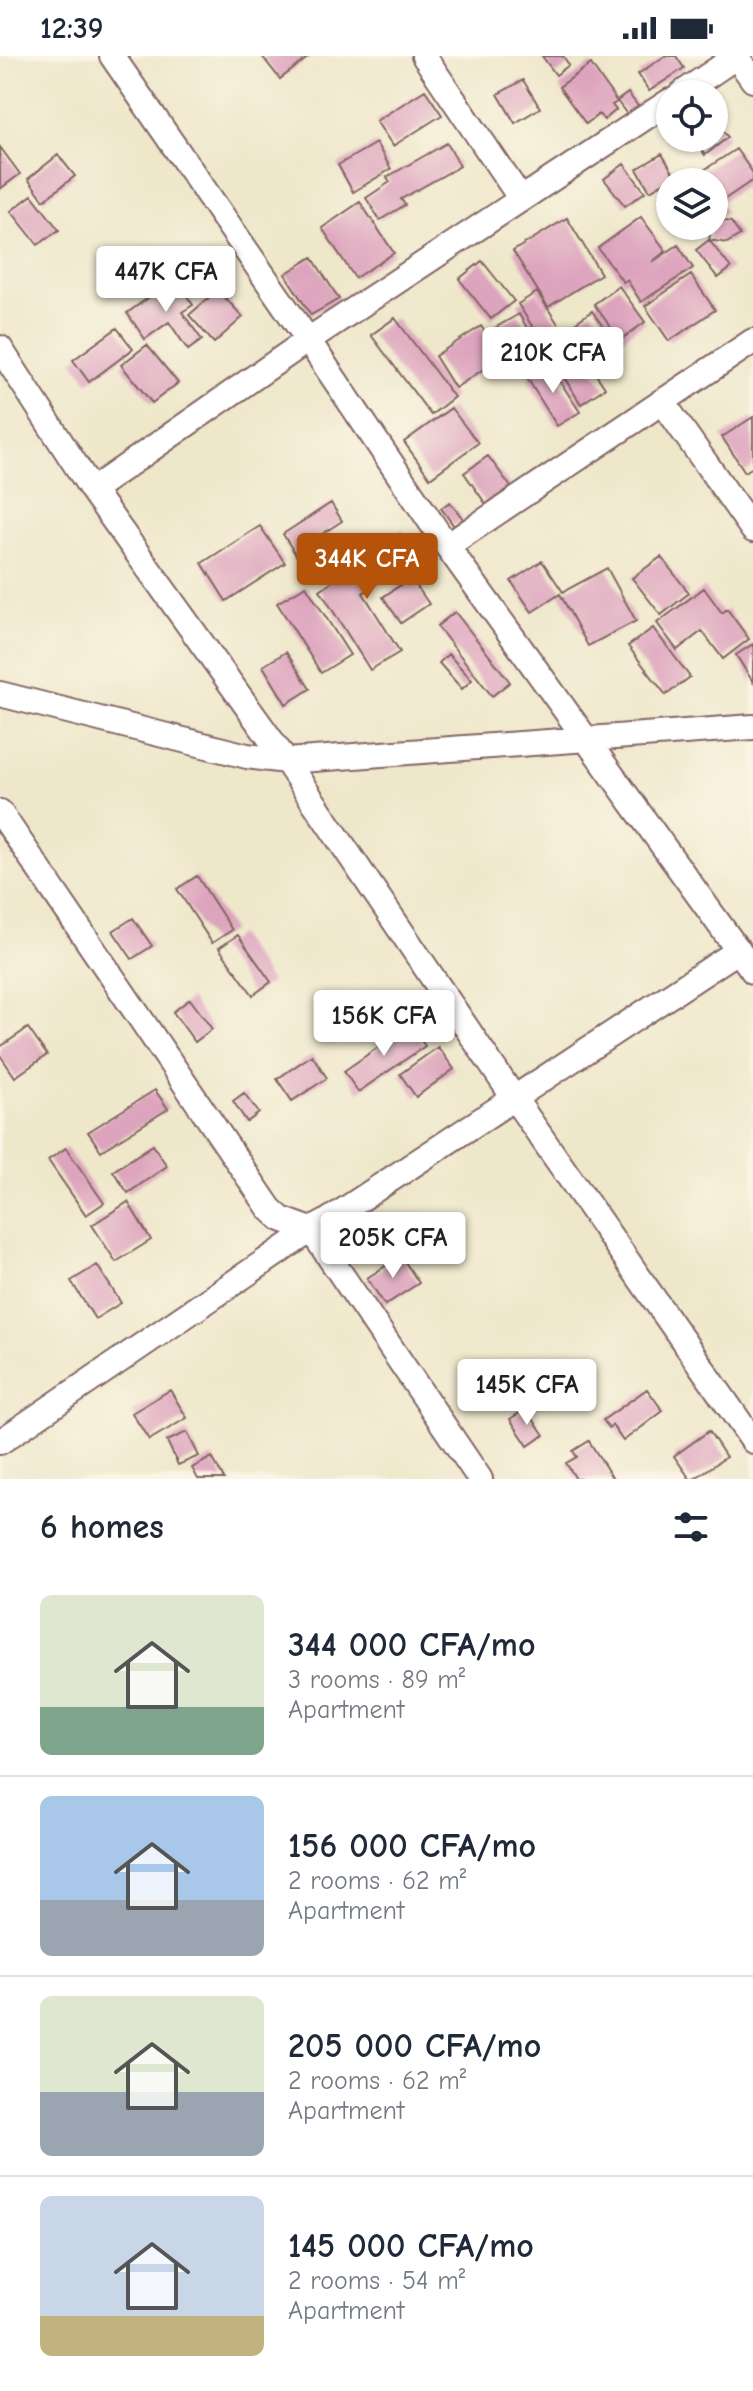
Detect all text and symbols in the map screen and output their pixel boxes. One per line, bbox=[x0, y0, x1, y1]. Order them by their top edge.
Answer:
text: 12:39 bbox=[40, 11, 103, 46]
map controls bbox=[656, 80, 728, 240]
button: locate bbox=[656, 80, 728, 152]
button: layers bbox=[656, 168, 728, 240]
pin: 447K CFA bbox=[83, 246, 249, 314]
text: 447K CFA bbox=[114, 257, 218, 287]
pin: 210K CFA bbox=[470, 327, 636, 395]
text: 210K CFA bbox=[500, 338, 606, 368]
pin: 344K CFA bbox=[284, 533, 450, 601]
text: 344K CFA bbox=[315, 544, 419, 574]
pin: 156K CFA bbox=[301, 990, 467, 1058]
text: 156K CFA bbox=[332, 1001, 436, 1031]
pin: 205K CFA bbox=[310, 1212, 476, 1280]
text: 205K CFA bbox=[339, 1223, 447, 1253]
pin: 145K CFA bbox=[444, 1359, 610, 1427]
text: 145K CFA bbox=[475, 1370, 579, 1400]
icon: filters bbox=[669, 1505, 713, 1549]
text: 6 homes bbox=[40, 1507, 164, 1547]
text: 344 000 CFA/mo bbox=[288, 1625, 536, 1665]
icon: home bbox=[104, 1627, 200, 1723]
text: 3 rooms · 89 m² bbox=[288, 1665, 465, 1695]
text: Apartment bbox=[288, 1695, 404, 1725]
text: 156 000 CFA/mo bbox=[288, 1826, 536, 1866]
icon: home bbox=[104, 1828, 200, 1924]
text: 2 rooms · 62 m² bbox=[288, 1866, 466, 1896]
text: Apartment bbox=[288, 1896, 404, 1926]
text: 205 000 CFA/mo bbox=[288, 2026, 541, 2066]
icon: home bbox=[104, 2028, 200, 2124]
text: 2 rooms · 62 m² bbox=[288, 2066, 466, 2096]
text: Apartment bbox=[288, 2096, 404, 2126]
text: 145 000 CFA/mo bbox=[288, 2226, 534, 2266]
icon: home bbox=[104, 2228, 200, 2324]
text: 2 rooms · 54 m² bbox=[288, 2266, 465, 2296]
text: Apartment bbox=[288, 2296, 404, 2326]

